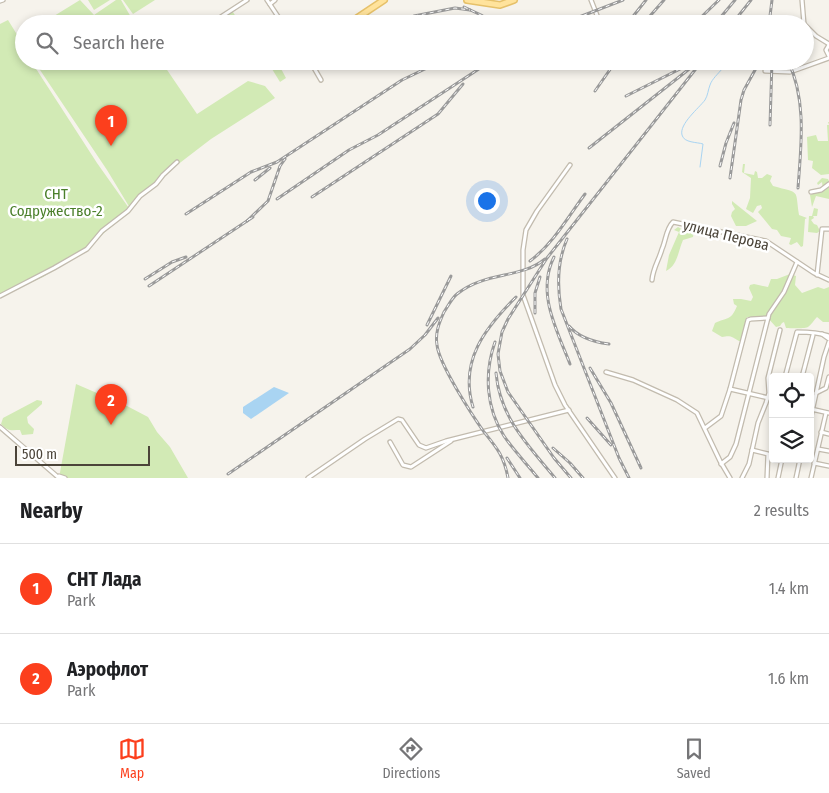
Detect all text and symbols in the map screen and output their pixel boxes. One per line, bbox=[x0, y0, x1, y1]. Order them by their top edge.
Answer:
search box bbox=[15, 15, 814, 70]
icon: search bbox=[33, 29, 61, 57]
text: Search here bbox=[73, 31, 165, 54]
pin: 1 bbox=[95, 105, 127, 146]
park label: СНТ Содружество-2 bbox=[9, 185, 103, 220]
your location bbox=[474, 188, 500, 214]
street label: улица Перова bbox=[681, 216, 771, 254]
map controls bbox=[769, 373, 814, 463]
button: locate bbox=[769, 373, 814, 418]
pin: 2 bbox=[95, 384, 127, 425]
button: layers bbox=[769, 418, 814, 463]
scale bar bbox=[15, 443, 150, 466]
text: 500 m bbox=[22, 446, 57, 463]
text: Nearby bbox=[20, 498, 82, 524]
text: 2 results bbox=[754, 501, 809, 520]
text: СНТ Лада bbox=[67, 568, 141, 591]
text: 1 bbox=[33, 579, 39, 598]
text: 1.4 km bbox=[769, 579, 809, 598]
text: Park bbox=[67, 591, 95, 610]
text: Аэрофлот bbox=[67, 658, 148, 681]
text: 2 bbox=[32, 669, 40, 688]
text: 1.6 km bbox=[768, 669, 809, 688]
text: Park bbox=[67, 681, 95, 700]
tab: Map bbox=[118, 735, 146, 782]
tab: Directions bbox=[382, 735, 440, 782]
tab: Saved bbox=[677, 735, 711, 782]

